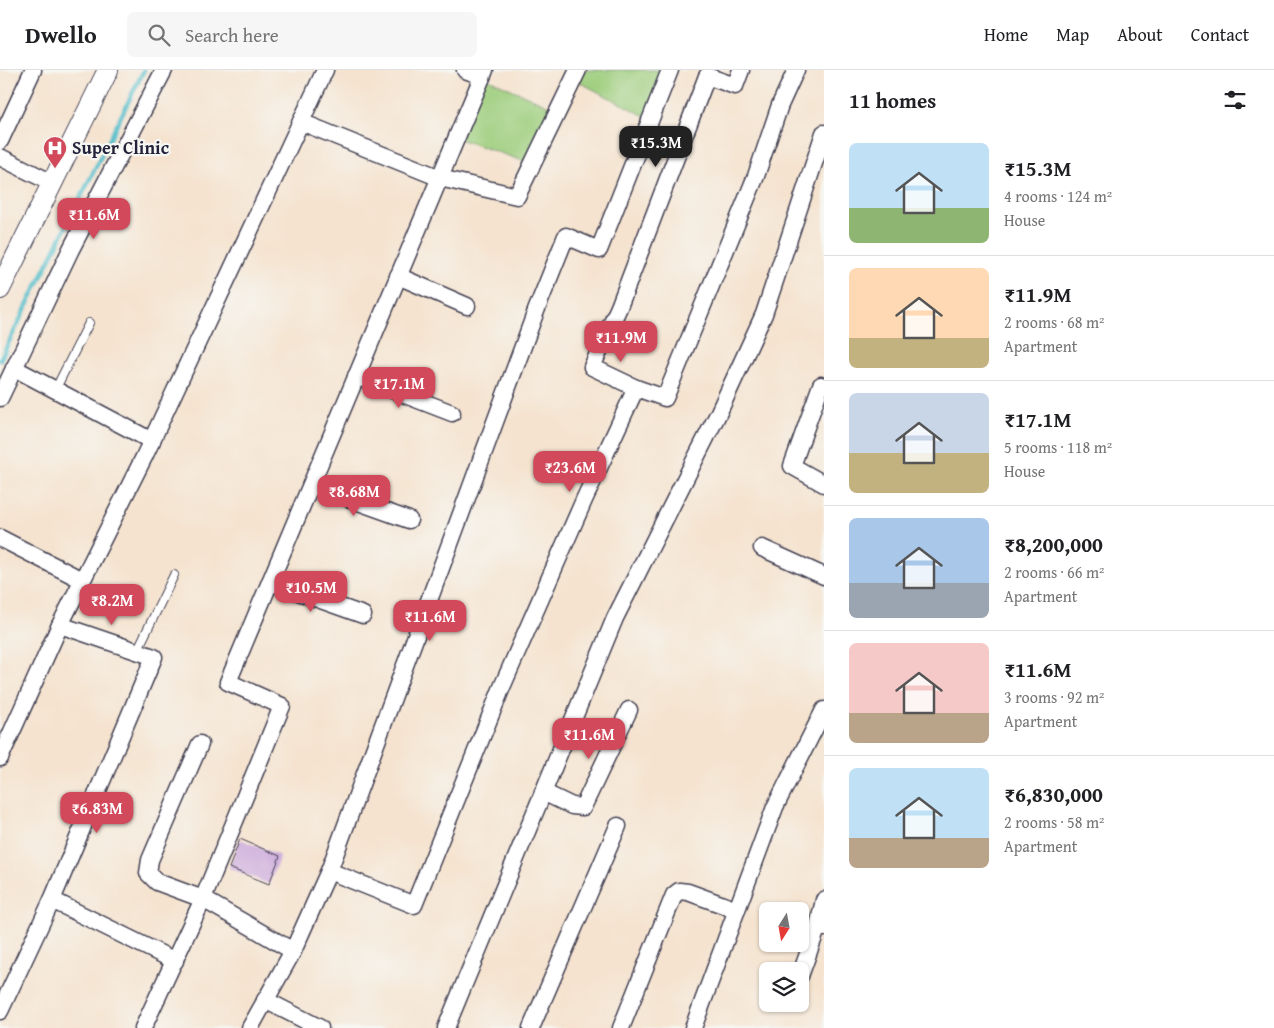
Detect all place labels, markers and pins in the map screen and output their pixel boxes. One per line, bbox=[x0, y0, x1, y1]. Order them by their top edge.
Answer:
pin: ₹15.3M bbox=[615, 126, 697, 168]
place label: Super Clinic bbox=[72, 134, 169, 161]
hospital icon: Super Clinic bbox=[42, 135, 68, 169]
pin: ₹11.6M bbox=[53, 198, 135, 240]
pin: ₹11.9M bbox=[580, 320, 662, 363]
pin: ₹17.1M bbox=[358, 366, 440, 409]
pin: ₹23.6M bbox=[529, 450, 611, 493]
pin: ₹8.68M bbox=[313, 474, 395, 517]
pin: ₹10.5M bbox=[270, 570, 352, 613]
pin: ₹8.2M bbox=[77, 584, 147, 626]
pin: ₹11.6M bbox=[389, 600, 471, 642]
pin: ₹11.6M bbox=[548, 718, 630, 760]
pin: ₹6.83M bbox=[56, 792, 138, 834]

